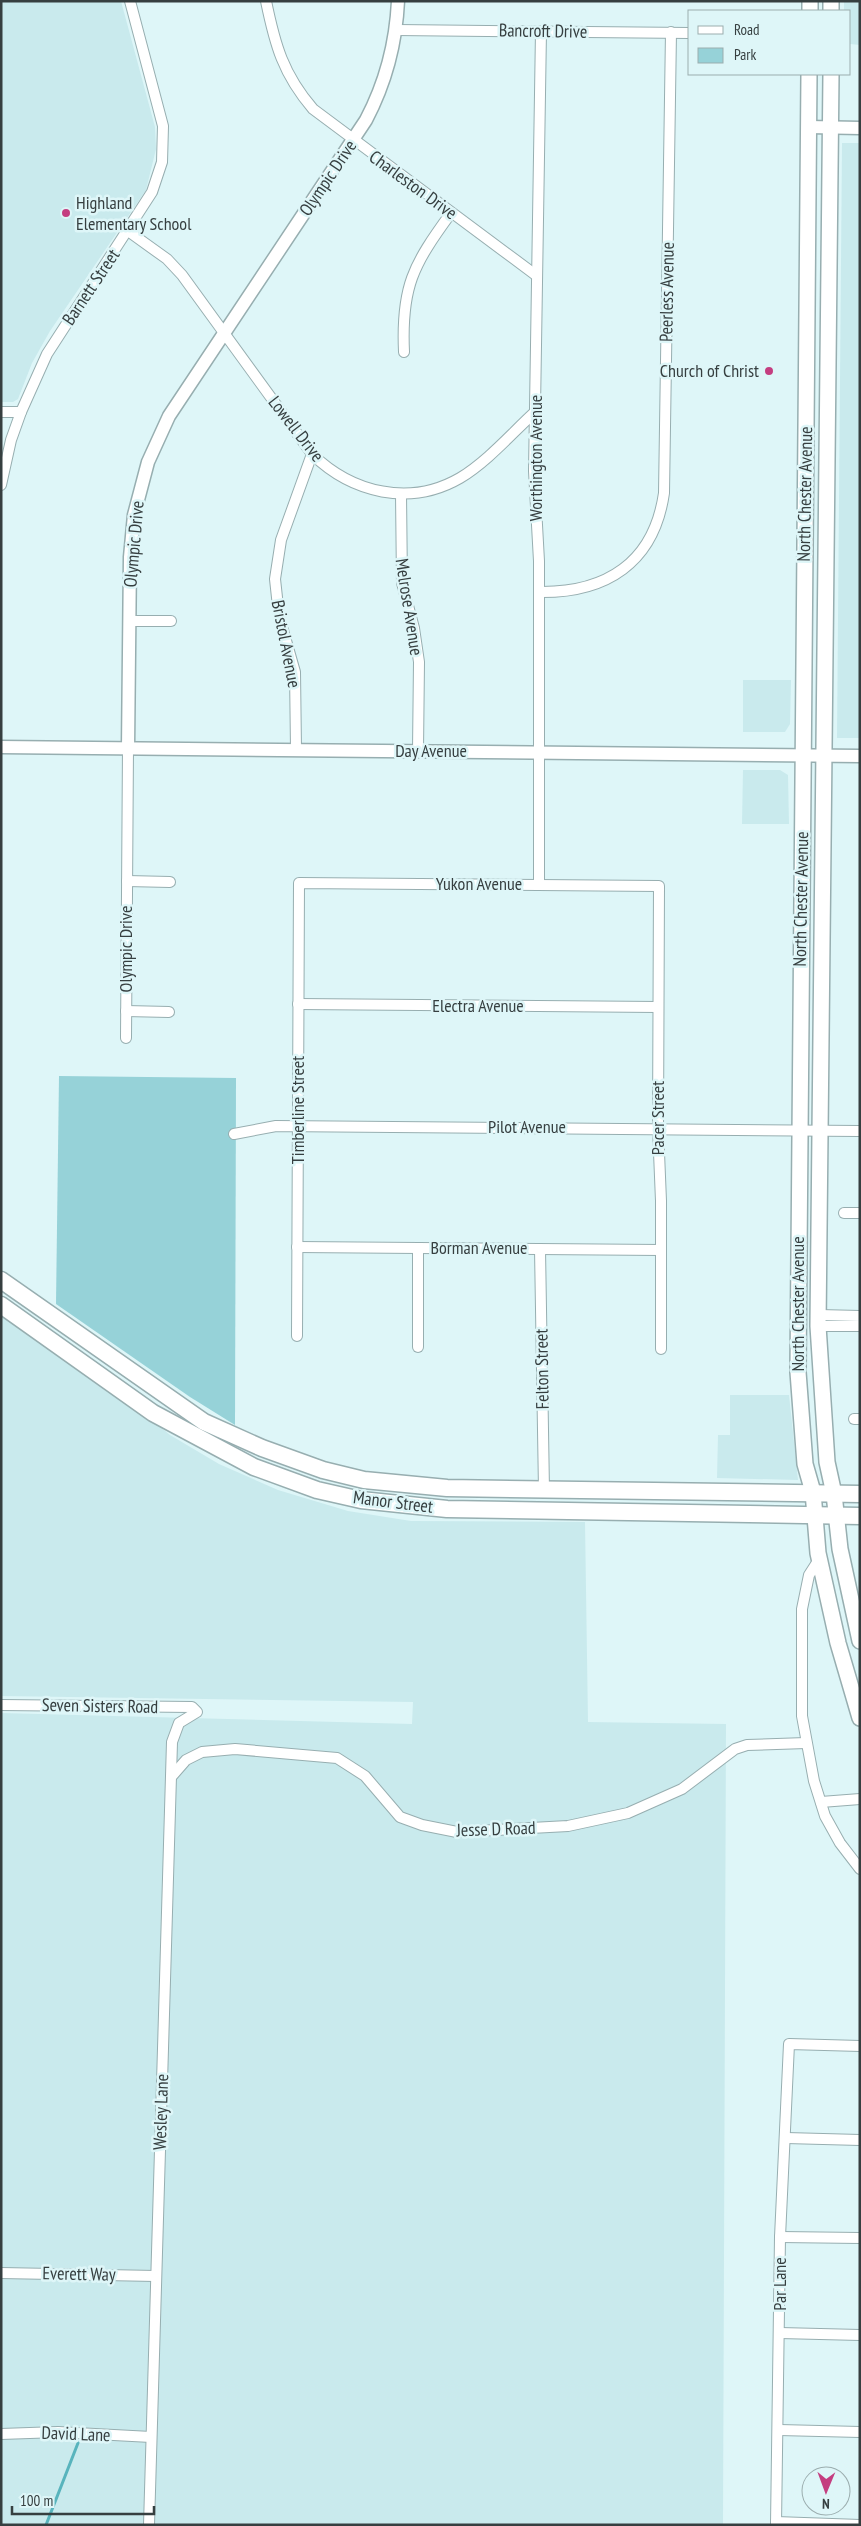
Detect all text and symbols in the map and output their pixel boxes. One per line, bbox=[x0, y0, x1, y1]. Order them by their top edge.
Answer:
legend bbox=[688, 10, 851, 75]
street label: Bancroft Drive bbox=[499, 18, 587, 43]
text: Road bbox=[734, 20, 760, 39]
text: Park bbox=[734, 45, 756, 64]
street label: Olympic Drive bbox=[294, 135, 361, 220]
street label: Charleston Drive bbox=[365, 145, 462, 224]
place label: Highland Elementary School bbox=[76, 191, 192, 235]
marker: Highland Elementary School bbox=[60, 207, 72, 219]
street label: Peerless Avenue bbox=[654, 242, 679, 342]
street label: Barnett Street bbox=[57, 244, 124, 329]
place label: Church of Christ bbox=[660, 359, 759, 382]
marker: Church of Christ bbox=[763, 365, 775, 377]
street label: Lowell Drive bbox=[264, 391, 329, 466]
street label: Worthington Avenue bbox=[524, 395, 547, 521]
street label: North Chester Avenue bbox=[792, 426, 817, 562]
street label: Olympic Drive bbox=[118, 500, 149, 588]
street label: Melrose Avenue bbox=[390, 557, 429, 657]
street label: Bristol Avenue bbox=[267, 598, 306, 690]
street label: Day Avenue bbox=[395, 739, 467, 762]
street label: North Chester Avenue bbox=[788, 831, 813, 967]
street label: Yukon Avenue bbox=[436, 872, 522, 895]
street label: Olympic Drive bbox=[114, 906, 137, 992]
street label: Electra Avenue bbox=[432, 994, 524, 1017]
street label: Timberline Street bbox=[286, 1056, 309, 1164]
street label: Pacer Street bbox=[646, 1081, 669, 1155]
street label: Pilot Avenue bbox=[488, 1115, 566, 1138]
street label: Borman Avenue bbox=[431, 1236, 527, 1259]
street label: North Chester Avenue bbox=[786, 1236, 809, 1372]
street label: Felton Street bbox=[529, 1328, 554, 1410]
street label: Manor Street bbox=[352, 1485, 434, 1518]
street label: Seven Sisters Road bbox=[42, 1693, 158, 1718]
street label: Jesse D Road bbox=[455, 1816, 536, 1841]
street label: Wesley Lane bbox=[148, 2074, 173, 2150]
street label: Par Lane bbox=[768, 2257, 791, 2311]
street label: Everett Way bbox=[42, 2261, 116, 2286]
street label: David Lane bbox=[41, 2421, 111, 2446]
north arrow bbox=[801, 2466, 851, 2516]
scale bar bbox=[12, 2484, 155, 2516]
text: 100 m bbox=[20, 2491, 53, 2510]
text: N bbox=[822, 2495, 830, 2513]

